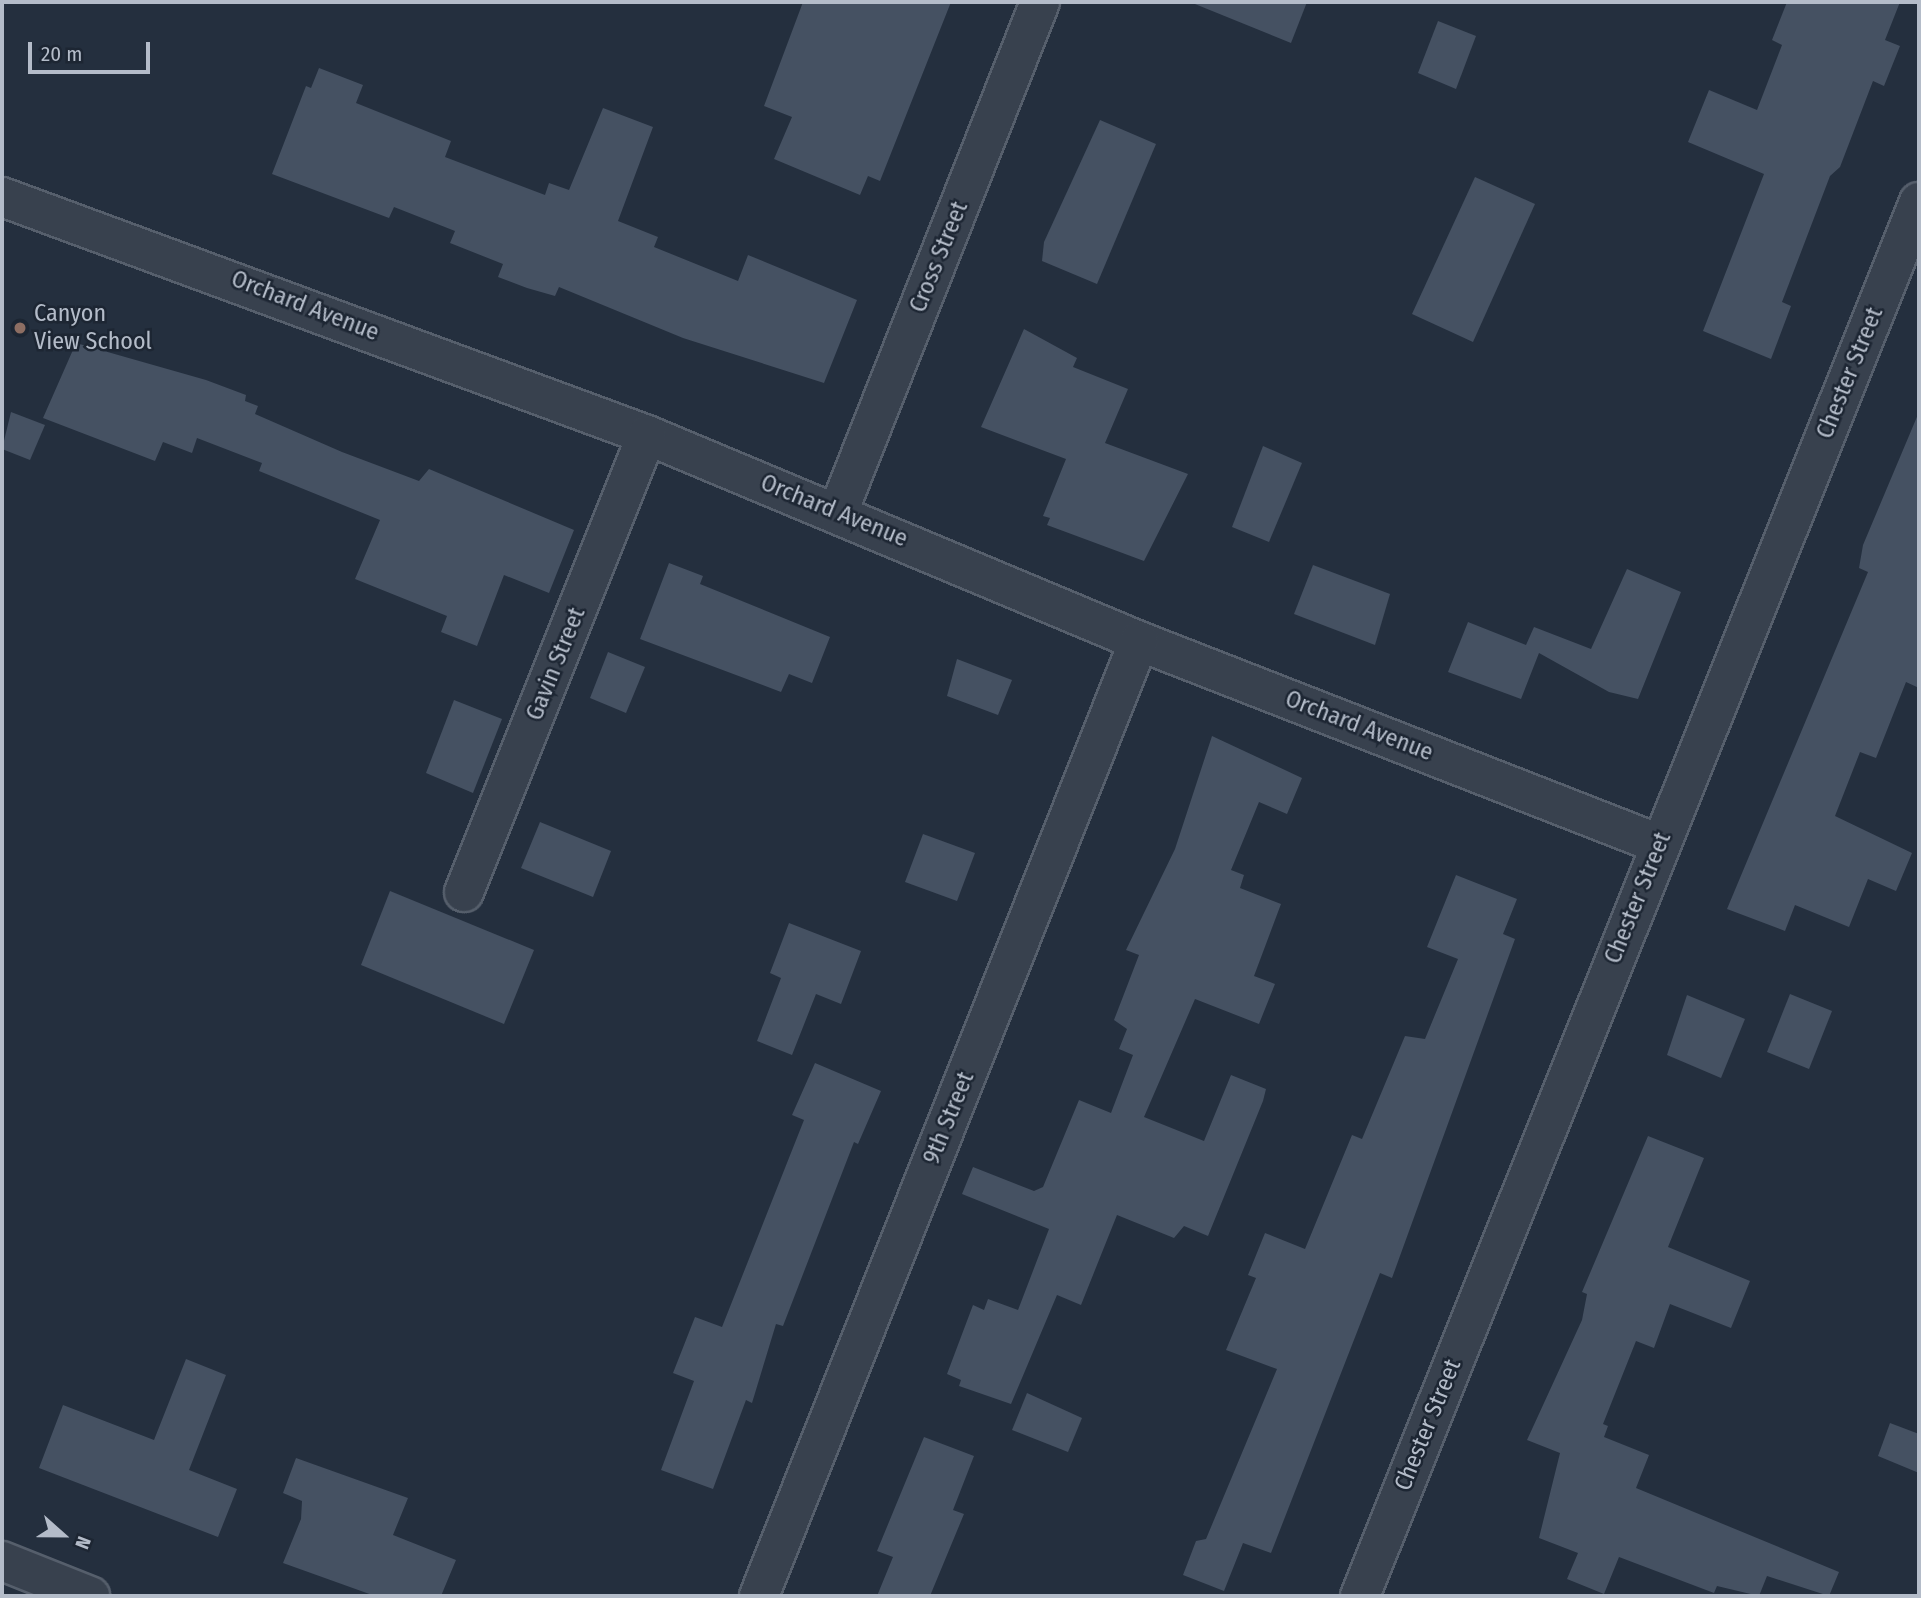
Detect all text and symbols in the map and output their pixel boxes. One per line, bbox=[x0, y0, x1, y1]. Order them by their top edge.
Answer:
scale bar bbox=[32, 28, 154, 72]
text: 20 m bbox=[41, 41, 82, 67]
street label: Cross Street bbox=[904, 197, 974, 317]
street label: Orchard Avenue bbox=[227, 265, 383, 347]
place label: Canyon View School bbox=[34, 300, 152, 356]
street label: Chester Street bbox=[1811, 303, 1889, 443]
marker: Canyon View School bbox=[12, 320, 28, 336]
street label: Orchard Avenue bbox=[756, 468, 912, 554]
street label: Gavin Street bbox=[520, 603, 592, 725]
street label: Orchard Avenue bbox=[1281, 685, 1437, 767]
street label: Chester Street bbox=[1599, 828, 1677, 968]
street label: 9th Street bbox=[918, 1068, 980, 1168]
street label: Chester Street bbox=[1389, 1355, 1467, 1495]
north arrow bbox=[28, 1500, 98, 1570]
text: N bbox=[70, 1533, 96, 1552]

